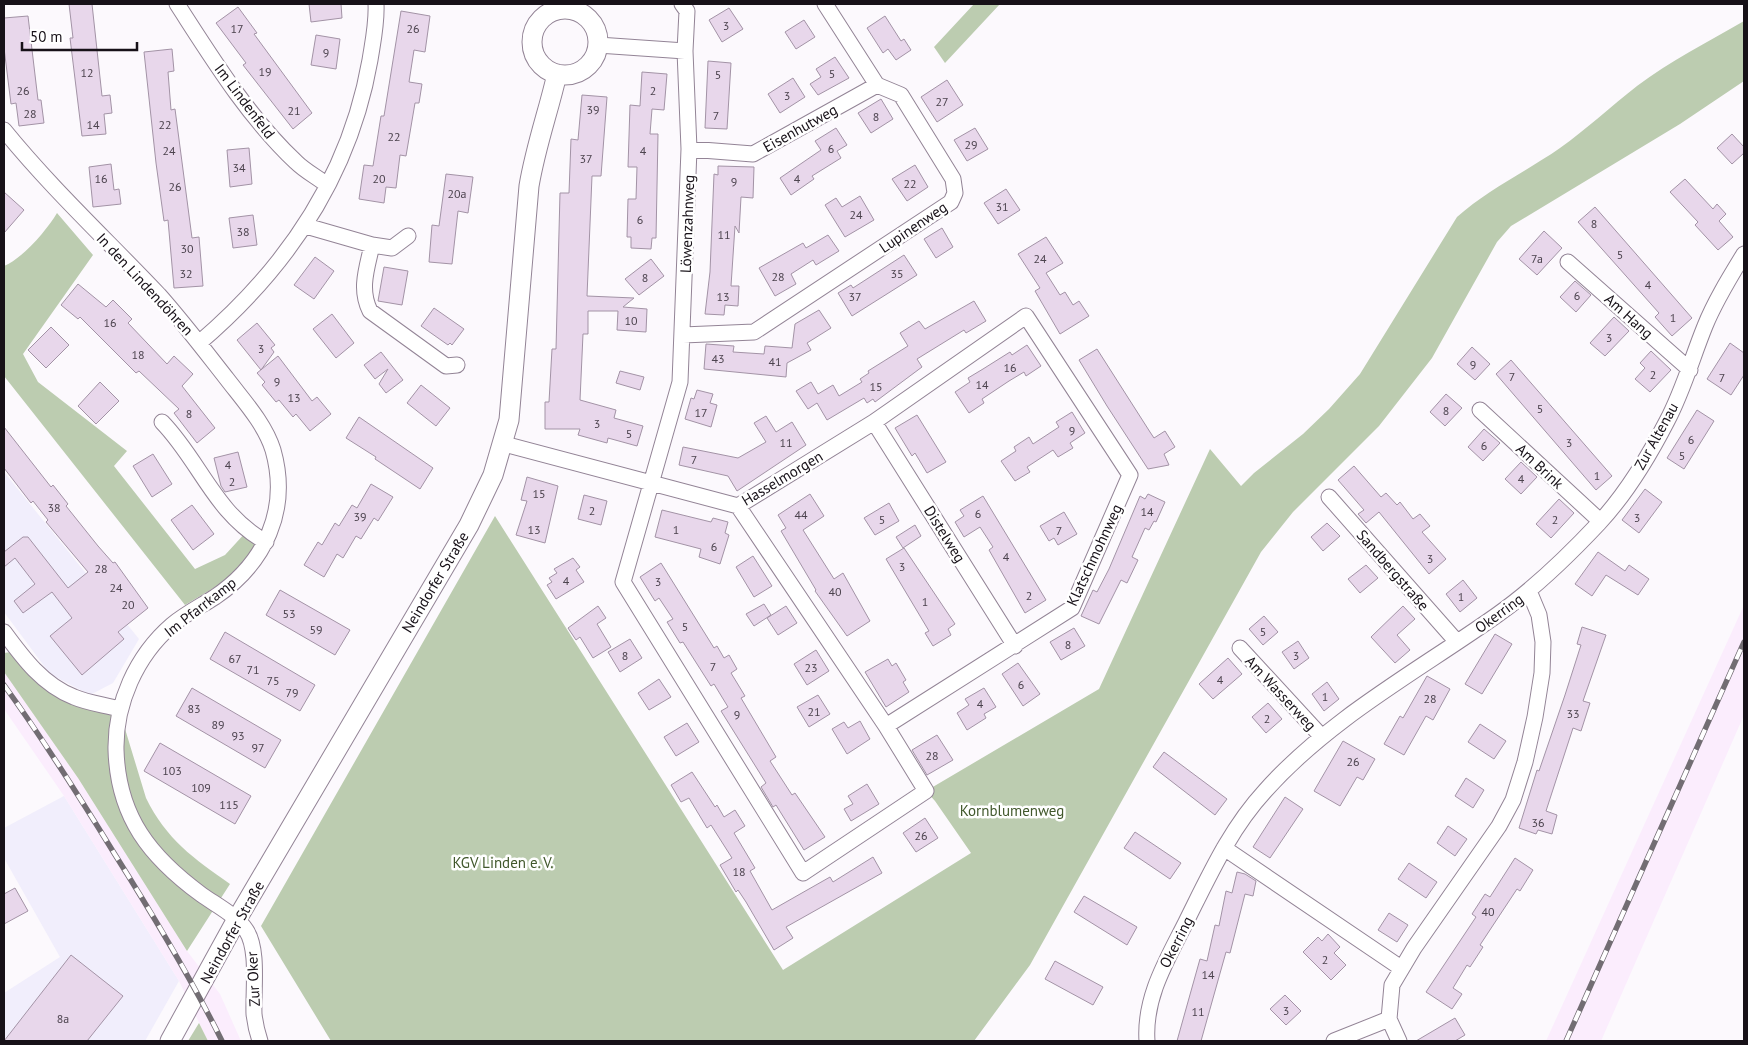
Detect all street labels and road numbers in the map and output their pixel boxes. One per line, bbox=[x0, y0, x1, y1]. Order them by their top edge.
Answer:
street label: Im Lindenfeld bbox=[211, 60, 279, 142]
street label: Eisenhutweg bbox=[760, 100, 840, 156]
street label: Löwenzahnweg bbox=[676, 175, 698, 273]
street label: Lupinenweg bbox=[875, 197, 951, 257]
street label: In den Lindendöhren bbox=[92, 229, 198, 339]
street label: Am Hang bbox=[1601, 289, 1657, 343]
street label: Zur Altenau bbox=[1630, 399, 1682, 473]
street label: Am Brink bbox=[1512, 439, 1568, 493]
street label: Hasselmorgen bbox=[738, 446, 826, 510]
street label: Klatschmohnweg bbox=[1062, 501, 1126, 609]
street label: Distelweg bbox=[920, 502, 970, 566]
street label: Sandbergstraße bbox=[1353, 526, 1433, 614]
street label: Neindorfer Straße bbox=[397, 528, 473, 636]
street label: Im Pfarrkamp bbox=[160, 573, 240, 641]
street label: Okerring bbox=[1471, 589, 1527, 637]
street label: Am Wasserweg bbox=[1241, 652, 1321, 734]
street label: Neindorfer Straße bbox=[196, 877, 268, 987]
street label: Okerring bbox=[1155, 913, 1197, 971]
street label: Zur Oker bbox=[242, 951, 264, 1007]

